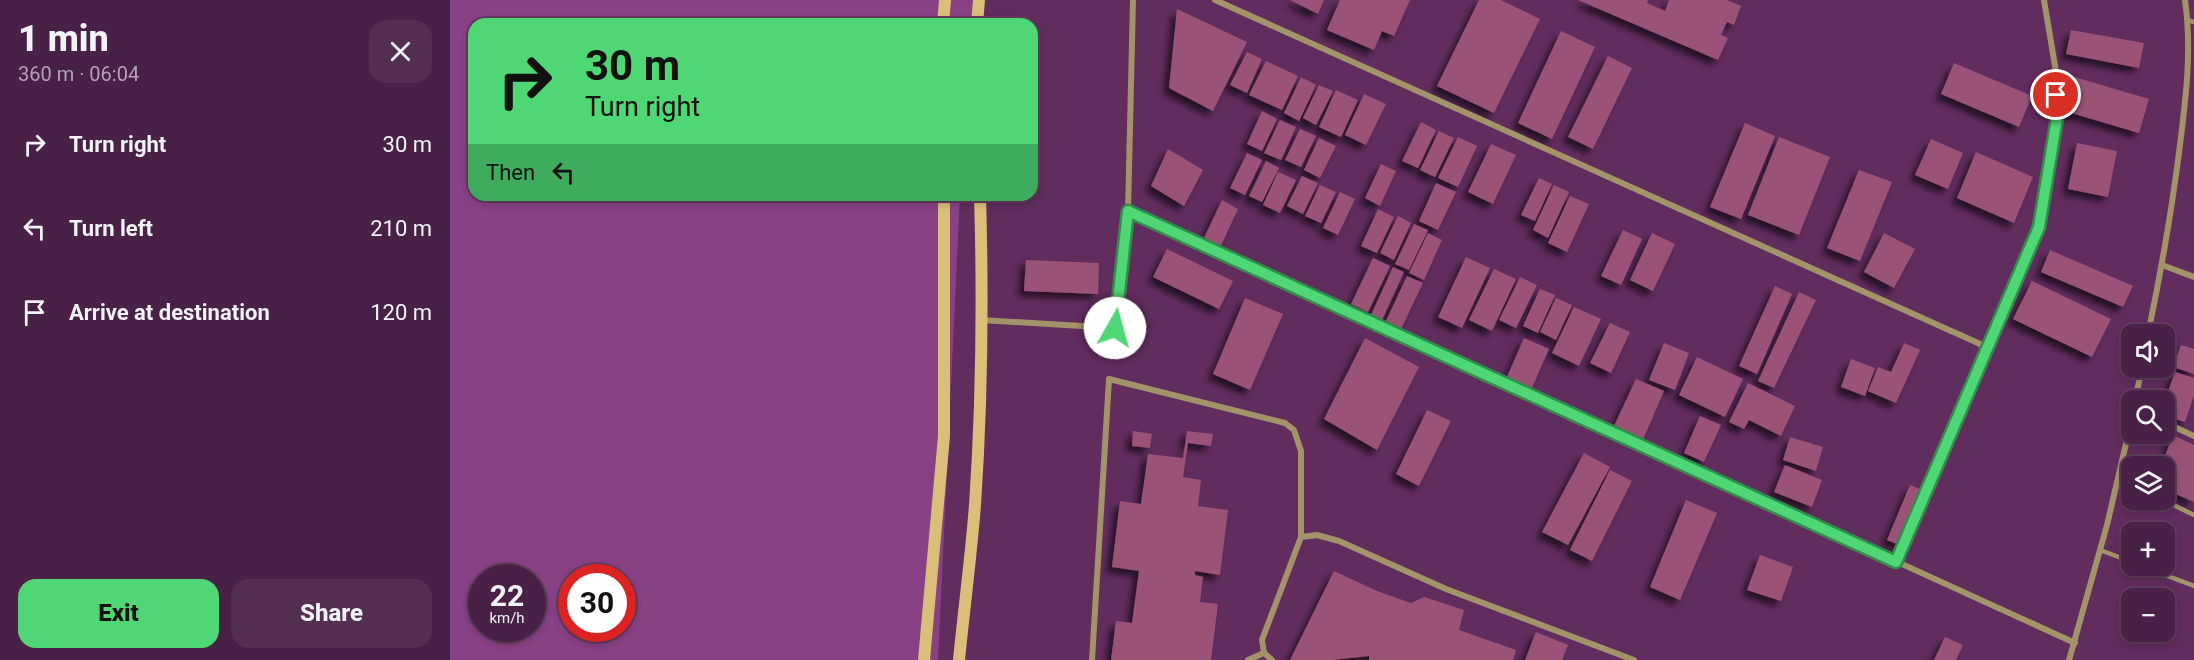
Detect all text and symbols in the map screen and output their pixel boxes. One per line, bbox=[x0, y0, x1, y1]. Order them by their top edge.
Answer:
text: 1 min bbox=[18, 18, 109, 60]
button: close bbox=[369, 20, 432, 83]
text: 30 m bbox=[585, 41, 680, 90]
icon: right bbox=[486, 42, 564, 120]
text: 360 m · 06:04 bbox=[18, 62, 139, 86]
pin bbox=[2030, 69, 2081, 120]
icon: arrive bbox=[2039, 78, 2072, 111]
text: Turn right bbox=[585, 91, 700, 123]
icon: right bbox=[18, 128, 51, 161]
text: Turn right bbox=[69, 132, 166, 157]
text: 30 m bbox=[383, 132, 432, 157]
icon: left bbox=[547, 156, 580, 189]
text: Then bbox=[486, 160, 535, 185]
icon: left bbox=[18, 212, 51, 245]
text: Turn left bbox=[69, 216, 153, 241]
text: 210 m bbox=[370, 216, 432, 241]
icon: arrive bbox=[18, 296, 51, 329]
position arrow bbox=[1083, 296, 1147, 360]
text: Arrive at destination bbox=[69, 300, 270, 325]
text: 120 m bbox=[370, 300, 432, 325]
map controls bbox=[2121, 324, 2175, 642]
button: sound bbox=[2121, 324, 2175, 378]
button: search bbox=[2121, 390, 2175, 444]
button: layers bbox=[2121, 456, 2175, 510]
button: + bbox=[2121, 522, 2175, 576]
speed limit sign: 30 bbox=[558, 564, 636, 642]
text: 22 bbox=[490, 578, 524, 613]
button: Exit bbox=[18, 579, 219, 648]
button: Share bbox=[231, 579, 432, 648]
button: − bbox=[2121, 588, 2175, 642]
text: km/h bbox=[489, 609, 525, 627]

